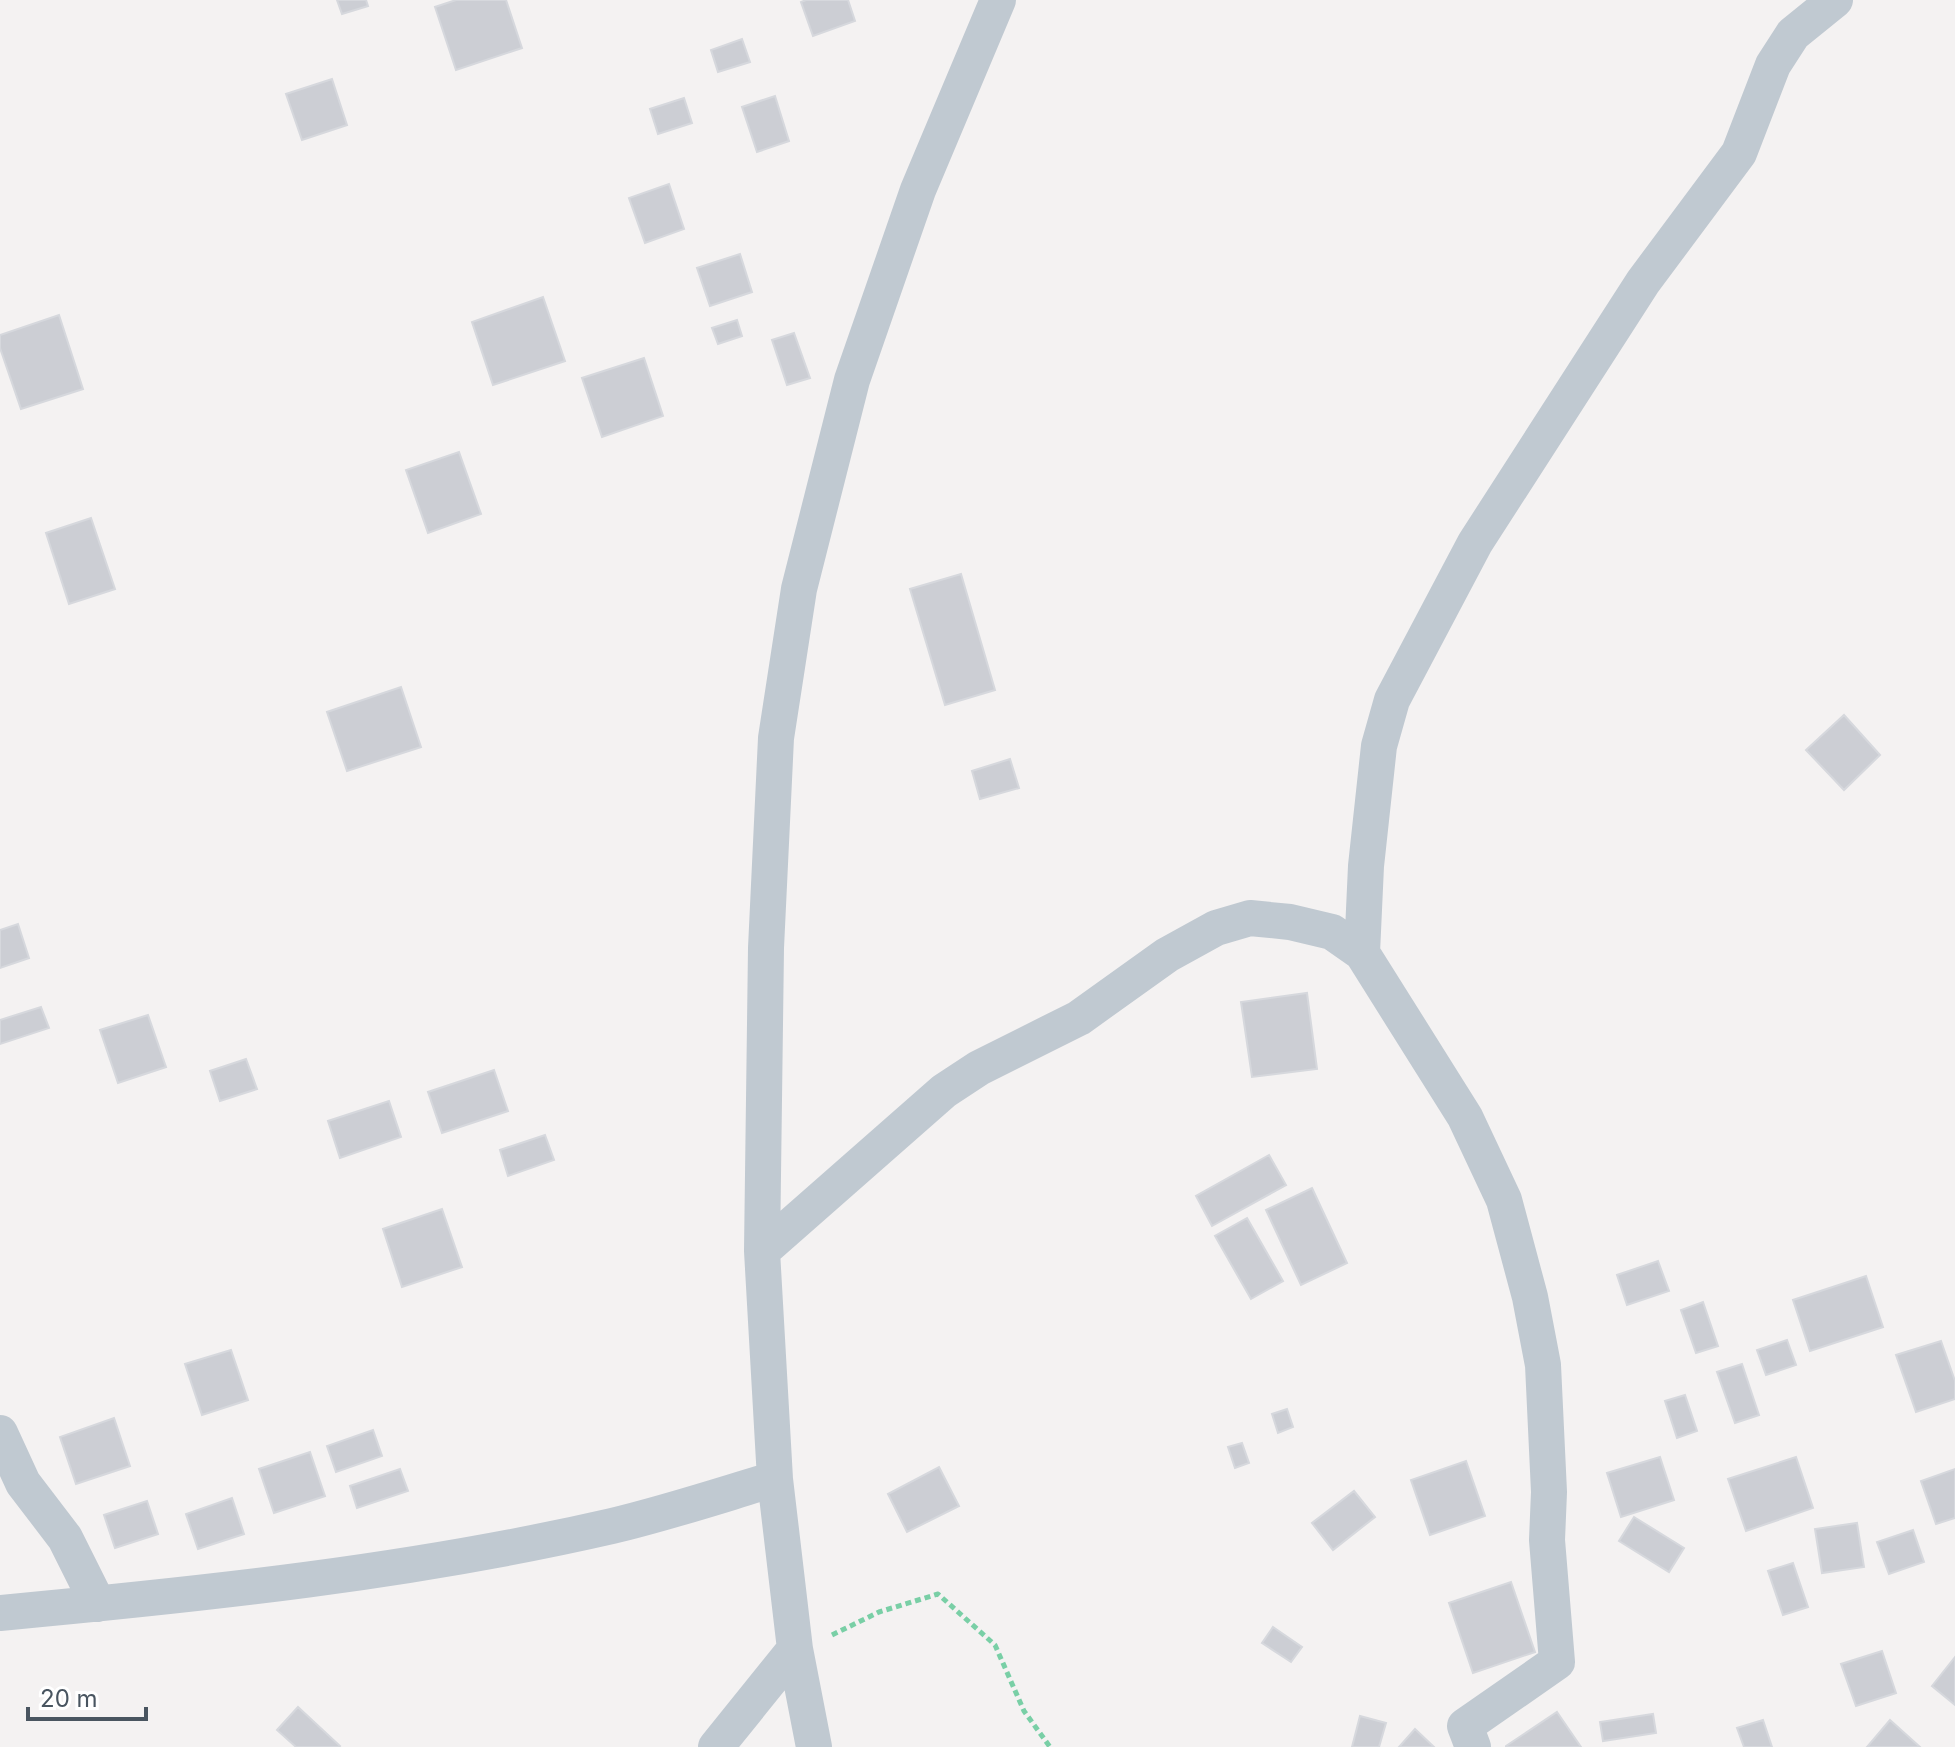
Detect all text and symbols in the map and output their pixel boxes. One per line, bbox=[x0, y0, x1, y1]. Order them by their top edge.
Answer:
scale bar bbox=[28, 1671, 146, 1721]
text: 20 m bbox=[40, 1684, 98, 1713]

